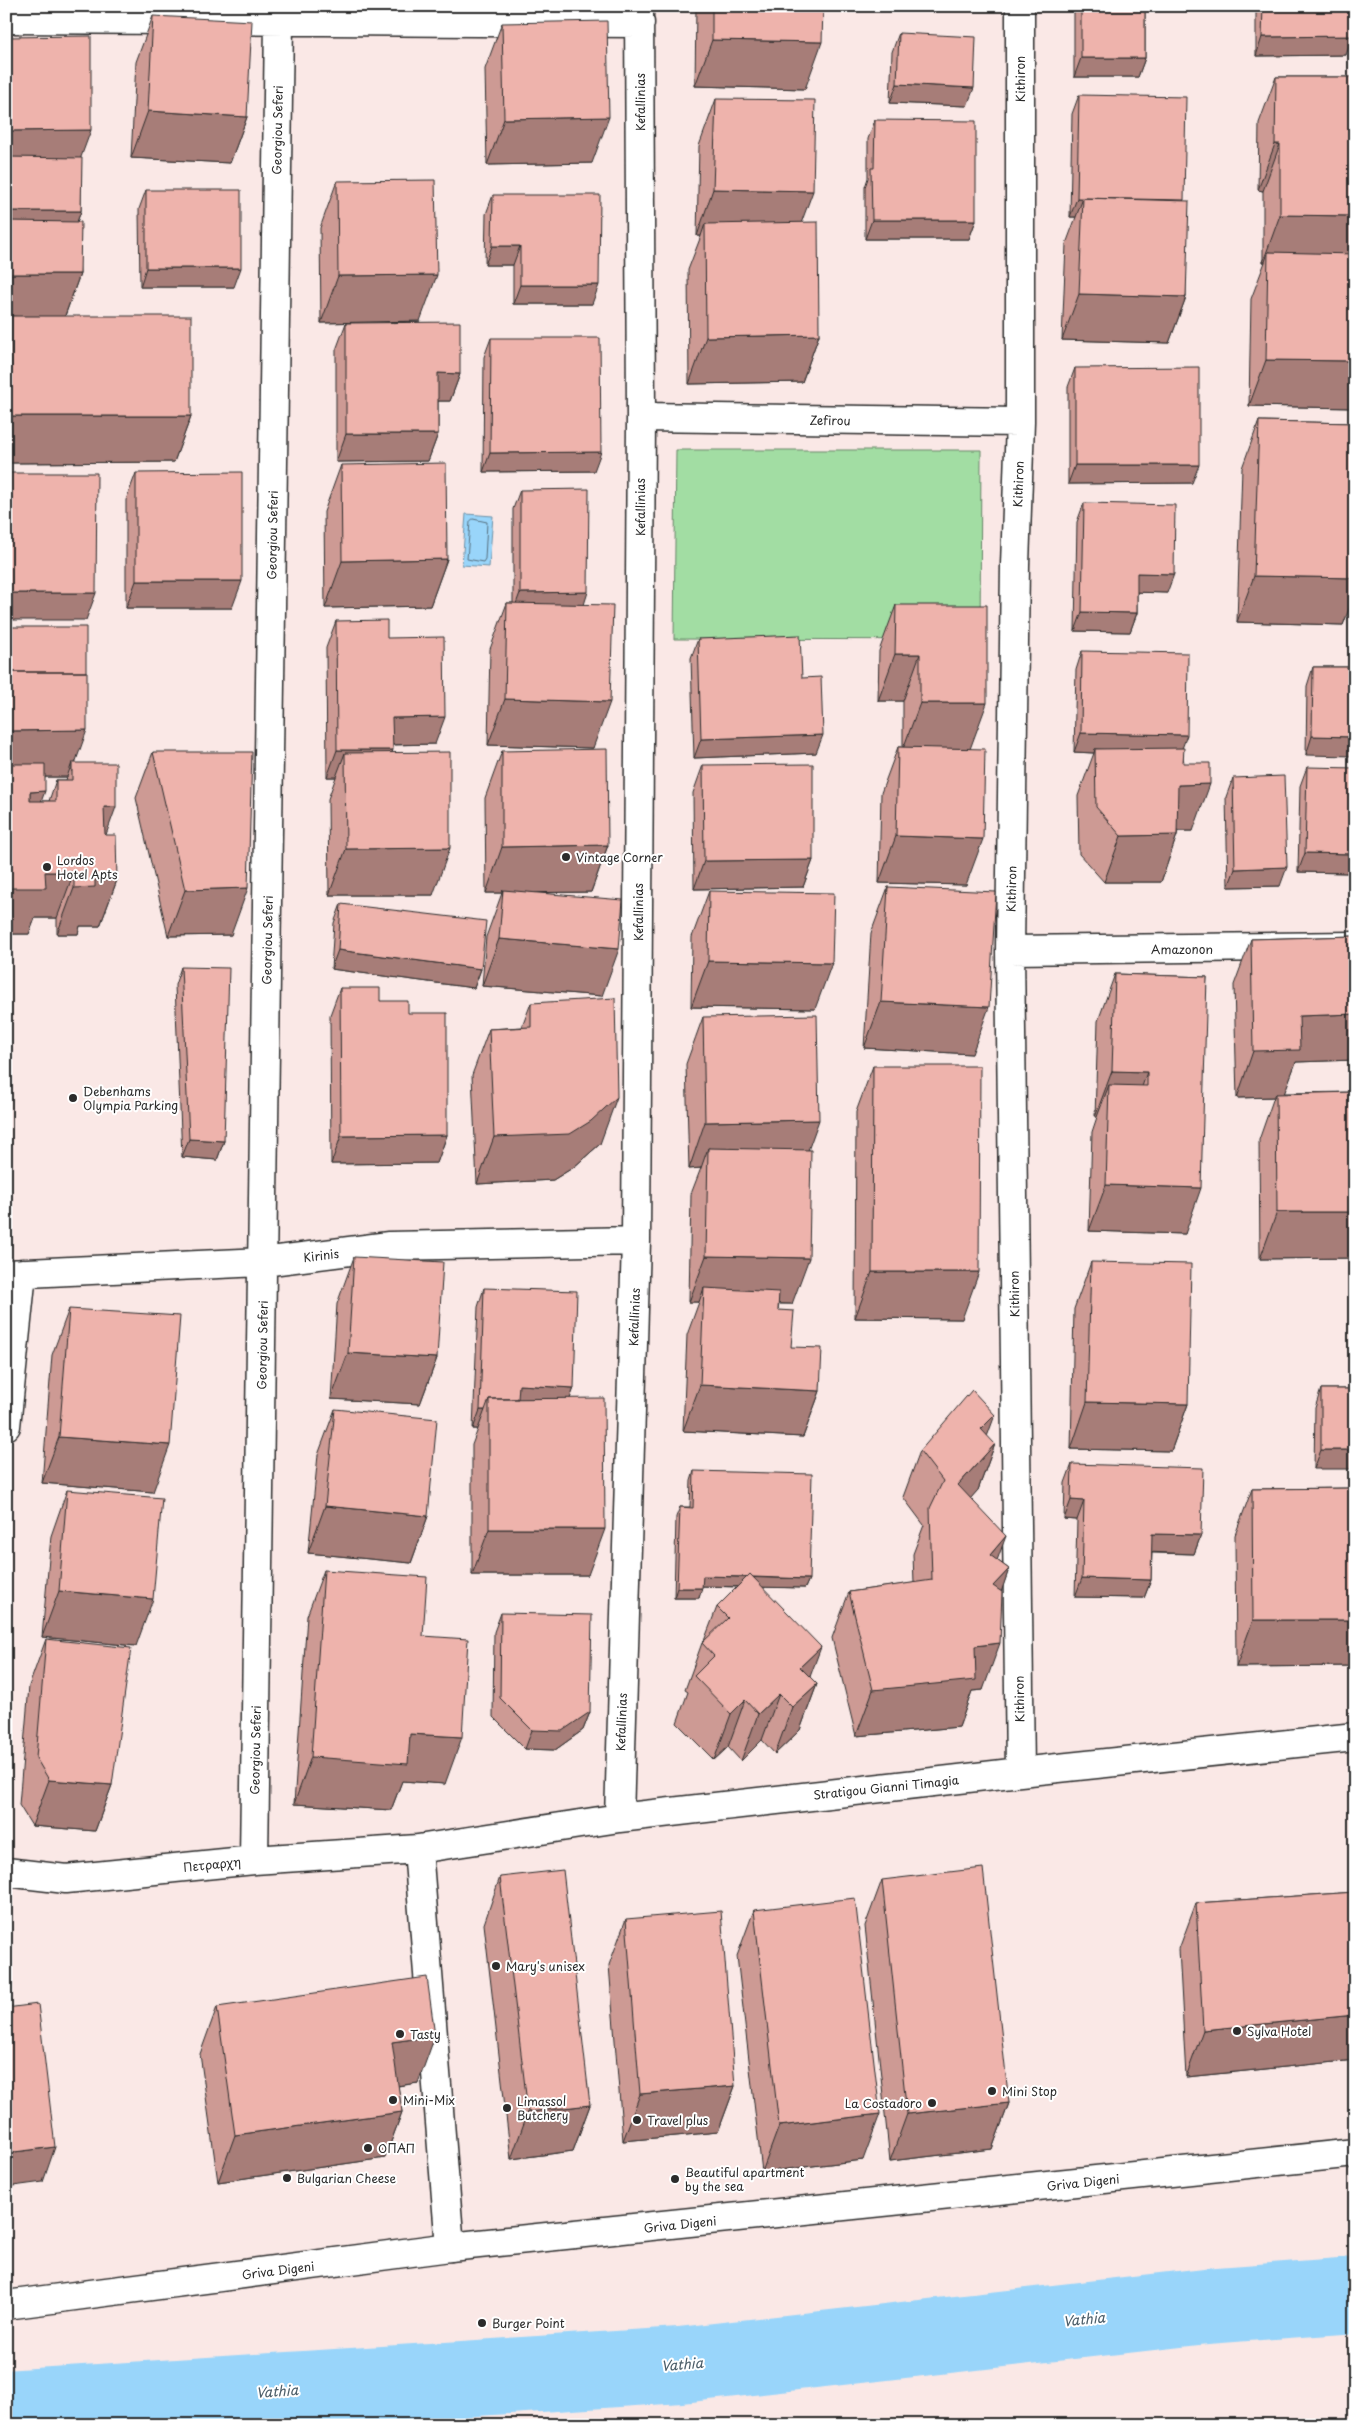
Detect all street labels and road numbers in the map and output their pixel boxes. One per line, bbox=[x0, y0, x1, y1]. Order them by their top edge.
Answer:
street label: Kithiron bbox=[1011, 56, 1029, 102]
street label: Kefallinias bbox=[631, 72, 649, 131]
street label: Georgiou Seferi bbox=[267, 85, 287, 175]
street label: Zefirou bbox=[809, 411, 851, 429]
street label: Kithiron bbox=[1008, 460, 1028, 508]
street label: Kefallinias bbox=[631, 477, 649, 536]
street label: Georgiou Seferi bbox=[262, 490, 282, 580]
street label: Kithiron bbox=[1002, 866, 1020, 912]
street label: Kefallinias bbox=[629, 882, 647, 941]
street label: Georgiou Seferi bbox=[257, 895, 277, 985]
street label: Amazonon bbox=[1151, 940, 1213, 958]
street label: Kirinis bbox=[302, 1244, 340, 1266]
street label: Kithiron bbox=[1005, 1271, 1023, 1317]
street label: Kefallinias bbox=[624, 1287, 644, 1346]
street label: Georgiou Seferi bbox=[252, 1300, 272, 1390]
street label: Kithiron bbox=[1010, 1676, 1028, 1722]
street label: Kefallinias bbox=[611, 1692, 631, 1751]
street label: Georgiou Seferi bbox=[245, 1705, 265, 1795]
street label: Stratigou Gianni Timagia bbox=[812, 1770, 960, 1804]
street label: Πετραρχη bbox=[182, 1852, 242, 1876]
street label: Griva Digeni bbox=[1046, 2169, 1120, 2195]
street label: Griva Digeni bbox=[643, 2211, 717, 2237]
street label: Griva Digeni bbox=[241, 2257, 315, 2283]

